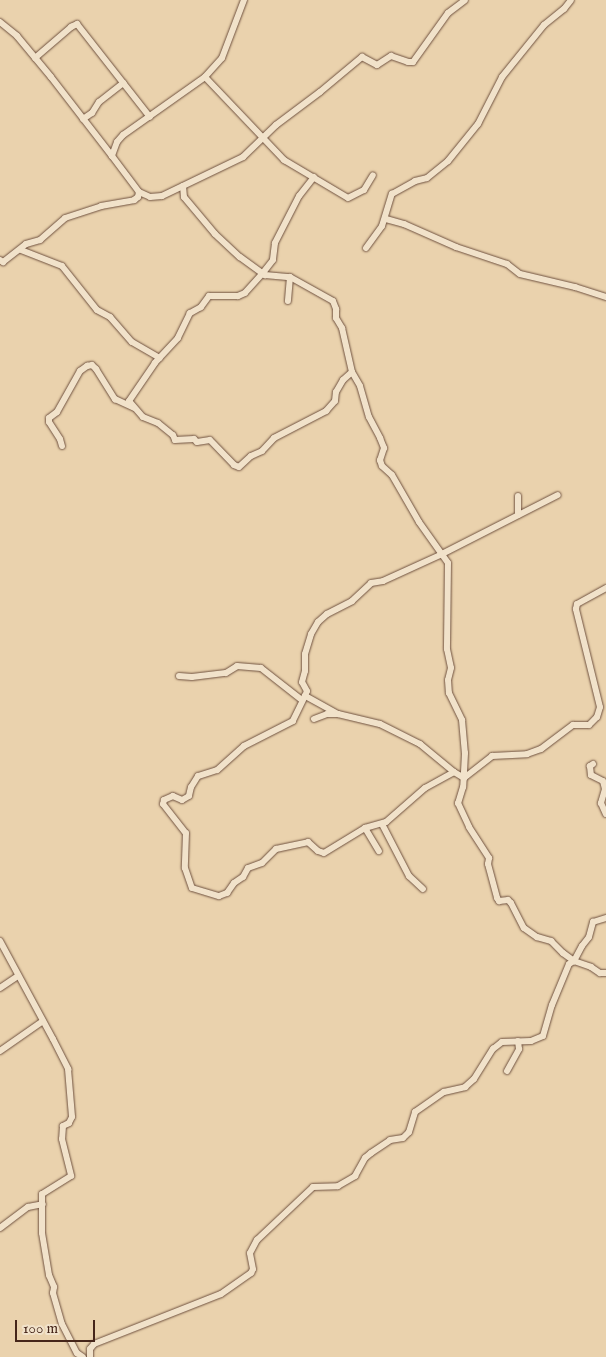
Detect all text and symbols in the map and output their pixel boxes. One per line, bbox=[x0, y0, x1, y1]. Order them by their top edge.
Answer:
scale bar bbox=[18, 1310, 98, 1342]
text: 100 m bbox=[23, 1319, 58, 1338]

